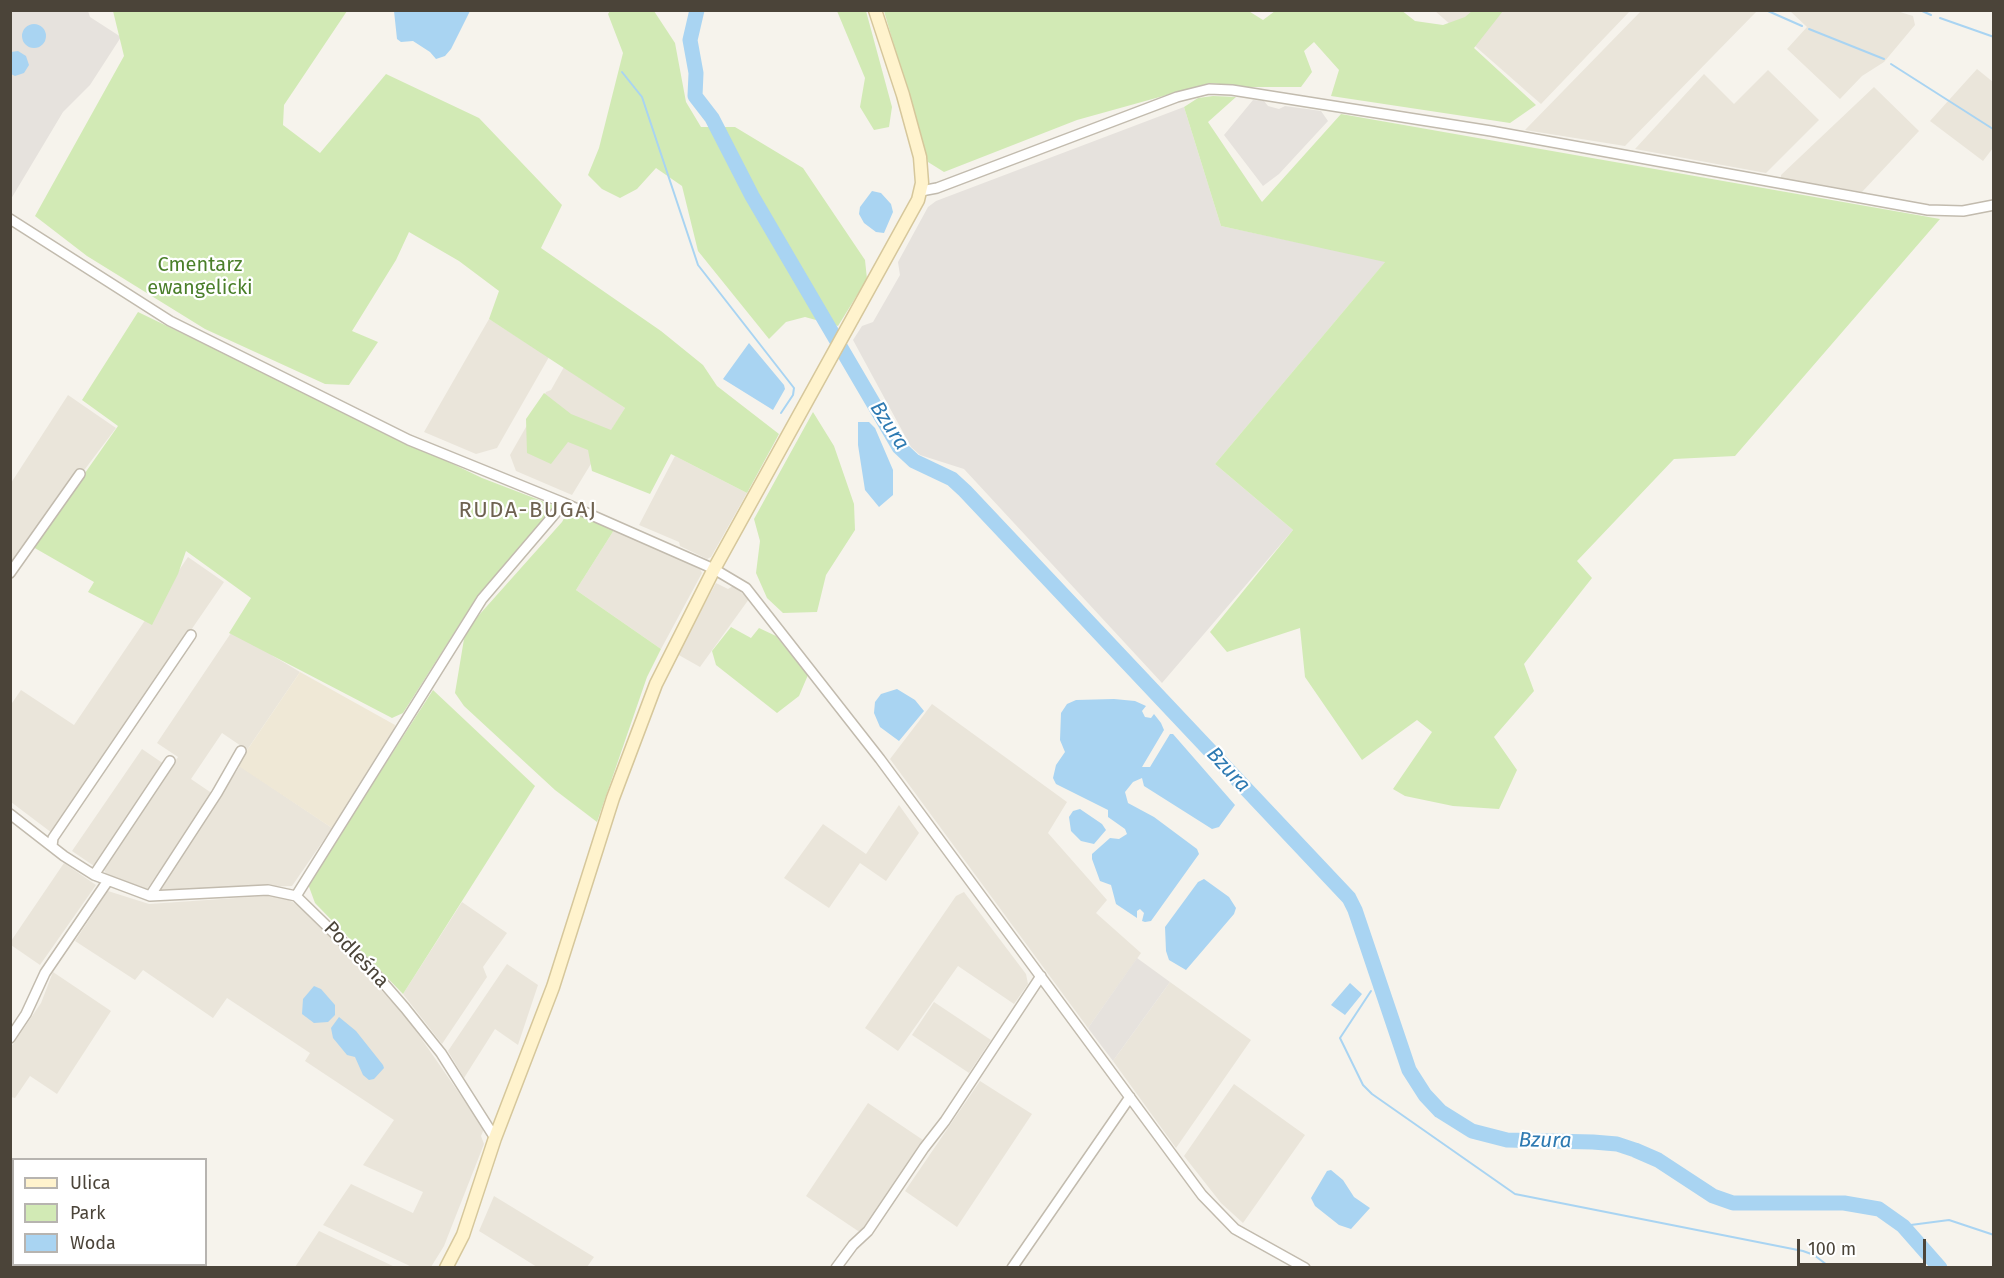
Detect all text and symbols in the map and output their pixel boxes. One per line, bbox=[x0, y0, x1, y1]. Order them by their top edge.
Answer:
park label: Cmentarz ewangelicki bbox=[147, 253, 253, 300]
water label: Bzura bbox=[864, 397, 914, 455]
district label: RUDA-BUGAJ bbox=[458, 498, 598, 524]
water label: Bzura bbox=[1201, 742, 1255, 798]
street label: Podleśna bbox=[318, 917, 394, 993]
water label: Bzura bbox=[1518, 1128, 1572, 1154]
legend bbox=[12, 1158, 207, 1266]
text: Ulica bbox=[70, 1172, 110, 1194]
text: Park bbox=[70, 1202, 105, 1224]
scale bar bbox=[1800, 1227, 1929, 1265]
text: Woda bbox=[70, 1232, 116, 1254]
text: 100 m bbox=[1808, 1238, 1856, 1260]

